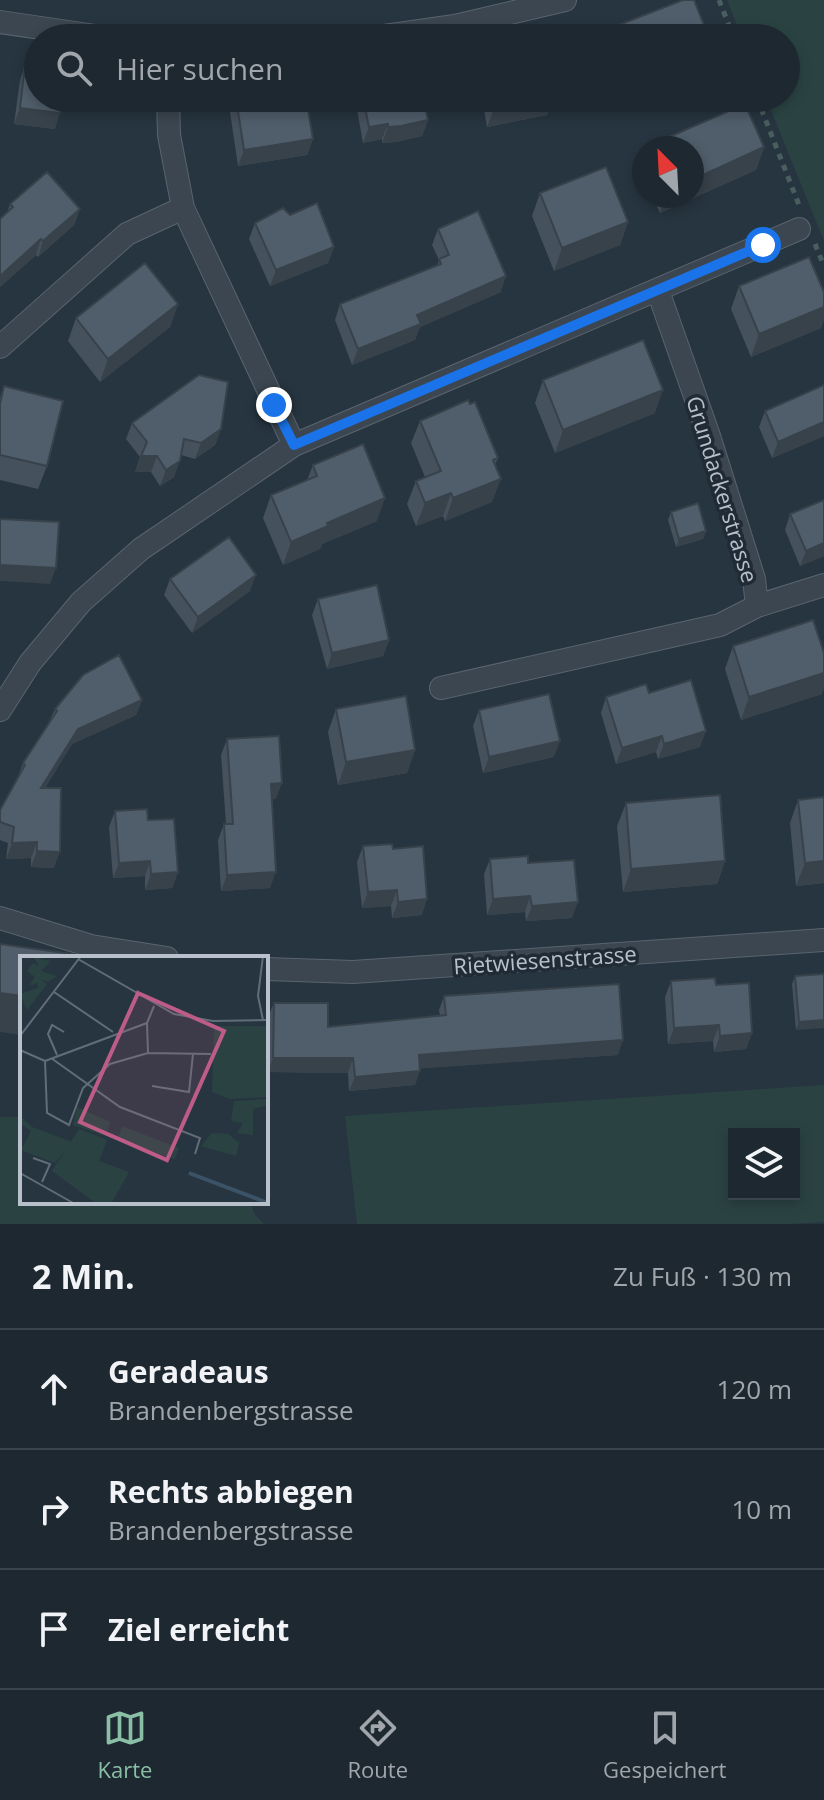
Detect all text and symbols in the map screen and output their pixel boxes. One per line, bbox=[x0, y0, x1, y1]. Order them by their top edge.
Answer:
search box bbox=[24, 24, 800, 112]
icon: search bbox=[52, 46, 96, 90]
text: Hier suchen bbox=[116, 48, 283, 89]
north arrow bbox=[632, 136, 704, 208]
route start bbox=[745, 227, 781, 263]
route end bbox=[256, 387, 292, 423]
street label: Grundackerstrasse bbox=[680, 392, 766, 586]
street label: Rietwiesenstrasse bbox=[452, 938, 638, 980]
inset map bbox=[20, 956, 268, 1204]
map controls bbox=[728, 1128, 800, 1200]
button: layers bbox=[728, 1128, 800, 1200]
text: 2 Min. bbox=[32, 1253, 135, 1299]
text: Zu Fuß · 130 m bbox=[613, 1258, 792, 1294]
text: Geradeaus bbox=[108, 1351, 269, 1392]
icon: ahead bbox=[32, 1367, 76, 1411]
text: 120 m bbox=[717, 1371, 792, 1407]
text: Brandenbergstrasse bbox=[108, 1392, 354, 1428]
text: Rechts abbiegen bbox=[108, 1471, 354, 1512]
icon: right bbox=[32, 1487, 76, 1531]
text: 10 m bbox=[731, 1491, 792, 1527]
text: Brandenbergstrasse bbox=[108, 1512, 354, 1548]
icon: arrive bbox=[32, 1607, 76, 1651]
text: Ziel erreicht bbox=[108, 1609, 289, 1650]
tab: Karte bbox=[98, 1706, 152, 1784]
tab: Route bbox=[347, 1706, 408, 1784]
tab: Gespeichert bbox=[603, 1706, 726, 1784]

